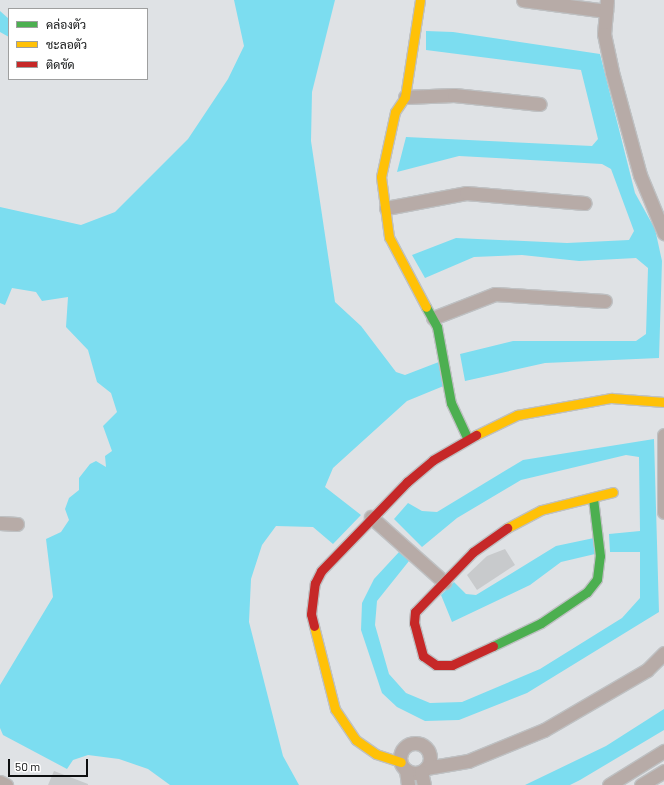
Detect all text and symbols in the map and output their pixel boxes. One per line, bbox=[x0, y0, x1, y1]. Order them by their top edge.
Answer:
legend bbox=[8, 8, 148, 80]
text: คล่องตัว bbox=[46, 17, 86, 31]
text: ชะลอตัว bbox=[46, 37, 87, 51]
text: ติดขัด bbox=[46, 57, 75, 71]
scale bar bbox=[10, 751, 90, 777]
text: 50 m bbox=[15, 759, 40, 773]

